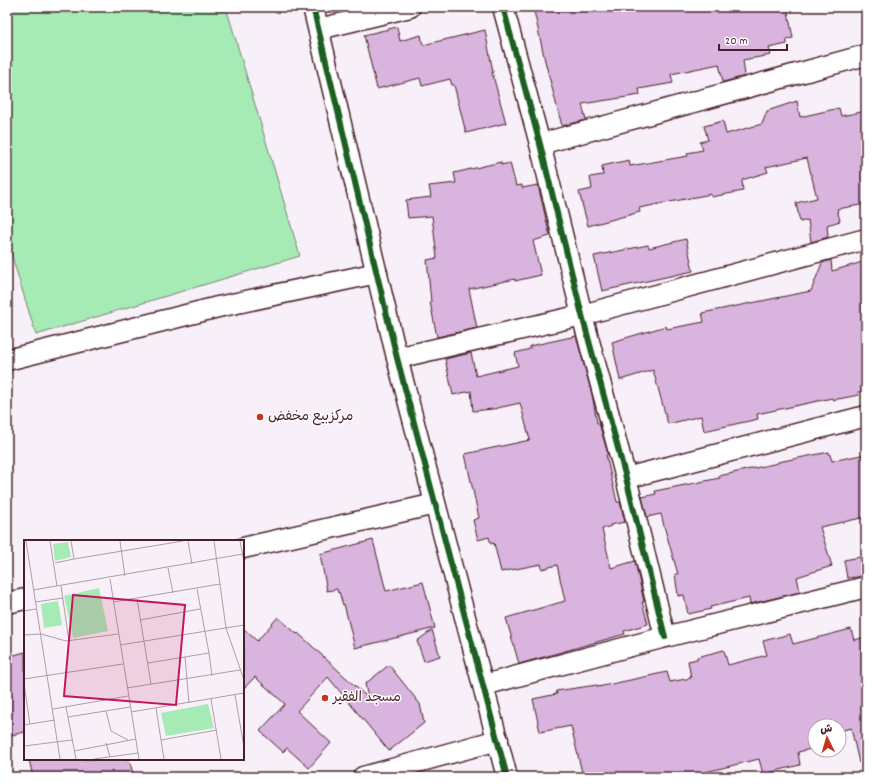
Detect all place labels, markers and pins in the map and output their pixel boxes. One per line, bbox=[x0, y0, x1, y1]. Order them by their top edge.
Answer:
place label: مركزبيع مخفض bbox=[268, 407, 353, 427]
marker: مركزبيع مخفض bbox=[255, 412, 265, 422]
place label: مسجد الفقير bbox=[332, 688, 401, 708]
marker: مسجد الفقير bbox=[320, 693, 330, 703]

